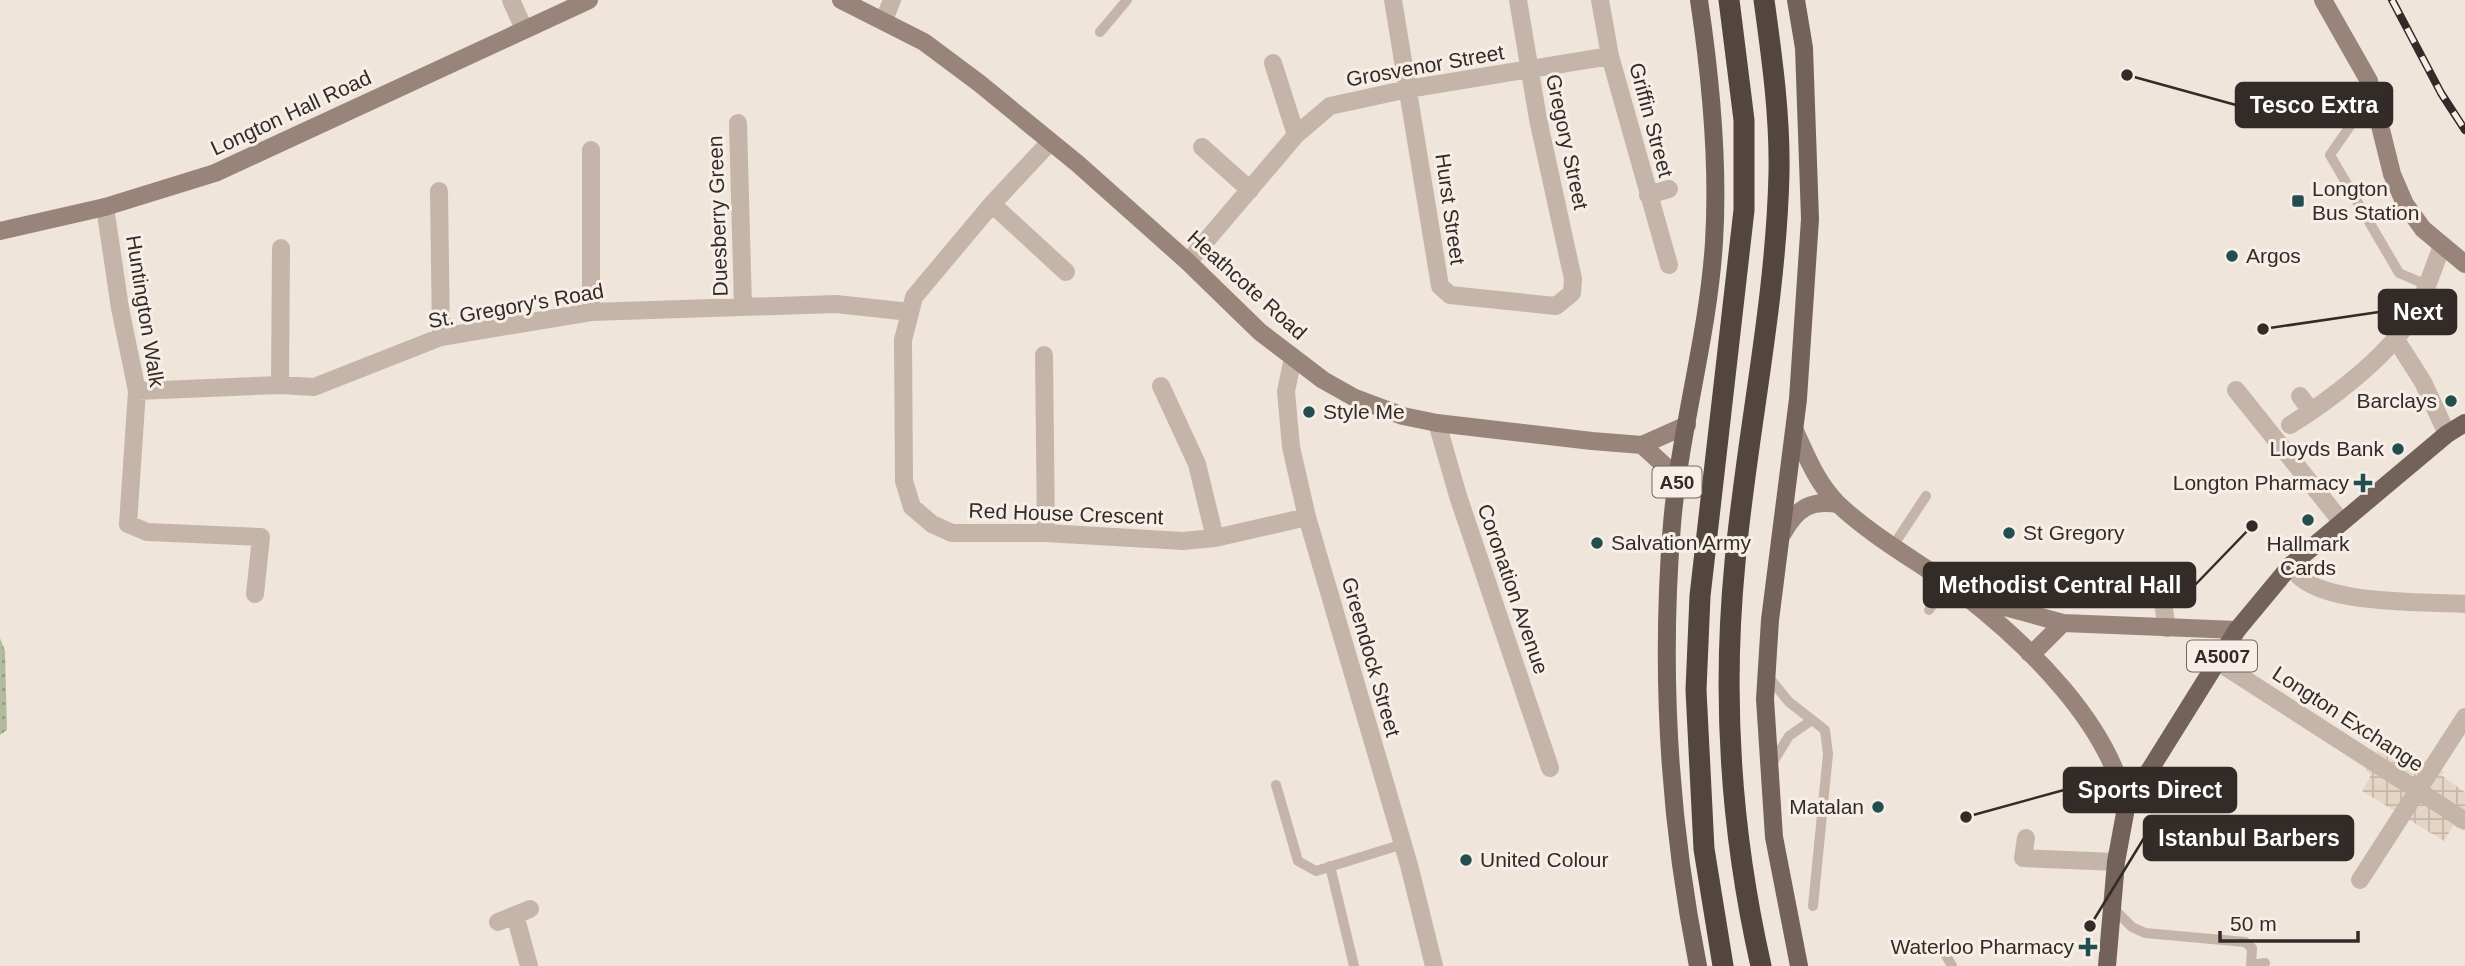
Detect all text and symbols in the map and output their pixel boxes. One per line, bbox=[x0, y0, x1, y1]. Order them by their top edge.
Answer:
street label: Grosvenor Street bbox=[1344, 40, 1506, 91]
street label: Griffin Street bbox=[1625, 60, 1678, 180]
street label: Longton Hall Road bbox=[207, 65, 374, 160]
street label: Gregory Street bbox=[1542, 72, 1593, 212]
callout: Tesco Extra bbox=[2236, 83, 2392, 127]
text: Tesco Extra bbox=[2250, 92, 2379, 118]
street label: Duesberry Green bbox=[703, 135, 732, 297]
street label: Hurst Street bbox=[1431, 152, 1470, 266]
place label: Longton Bus Station bbox=[2312, 177, 2419, 224]
marker: Longton Bus Station bbox=[2290, 193, 2306, 209]
street label: Heathcote Road bbox=[1183, 225, 1311, 344]
street label: Huntington Walk bbox=[122, 233, 169, 389]
place label: Argos bbox=[2246, 244, 2301, 267]
marker: Argos bbox=[2224, 248, 2240, 264]
street label: St. Gregory's Road bbox=[426, 279, 606, 332]
callout: Next bbox=[2379, 290, 2456, 334]
text: Next bbox=[2393, 299, 2443, 325]
place label: Barclays bbox=[2356, 389, 2437, 412]
marker: Barclays bbox=[2443, 393, 2459, 409]
place label: Style Me bbox=[1323, 400, 1405, 423]
marker: Style Me bbox=[1301, 404, 1317, 420]
place label: Lloyds Bank bbox=[2270, 437, 2384, 460]
marker: Lloyds Bank bbox=[2390, 441, 2406, 457]
road number: A50 bbox=[1652, 467, 1702, 498]
place label: Longton Pharmacy bbox=[2173, 471, 2349, 494]
marker: Longton Pharmacy bbox=[2355, 475, 2371, 491]
street label: Red House Crescent bbox=[968, 499, 1164, 528]
street label: Coronation Avenue bbox=[1474, 501, 1553, 677]
marker: Hallmark Cards bbox=[2300, 512, 2316, 528]
place label: St Gregory bbox=[2023, 521, 2125, 544]
marker: St Gregory bbox=[2001, 525, 2017, 541]
place label: Salvation Army bbox=[1611, 531, 1752, 554]
place label: Hallmark Cards bbox=[2267, 532, 2350, 579]
marker: Salvation Army bbox=[1589, 535, 1605, 551]
callout: Methodist Central Hall bbox=[1924, 563, 2195, 607]
text: Methodist Central Hall bbox=[1939, 572, 2181, 598]
street label: Greendock Street bbox=[1338, 575, 1405, 739]
road number: A5007 bbox=[2187, 640, 2257, 671]
street label: Longton Exchange bbox=[2269, 661, 2428, 776]
callout: Sports Direct bbox=[2064, 768, 2236, 812]
text: Sports Direct bbox=[2078, 777, 2223, 803]
place label: Matalan bbox=[1789, 795, 1864, 818]
marker: Matalan bbox=[1870, 799, 1886, 815]
callout: Istanbul Barbers bbox=[2144, 816, 2353, 860]
text: Istanbul Barbers bbox=[2158, 825, 2340, 851]
place label: United Colour bbox=[1480, 848, 1608, 871]
marker: United Colour bbox=[1458, 852, 1474, 868]
scale bar bbox=[2220, 900, 2358, 944]
text: 50 m bbox=[2230, 912, 2277, 935]
place label: Waterloo Pharmacy bbox=[1890, 935, 2074, 958]
marker: Waterloo Pharmacy bbox=[2080, 939, 2096, 955]

